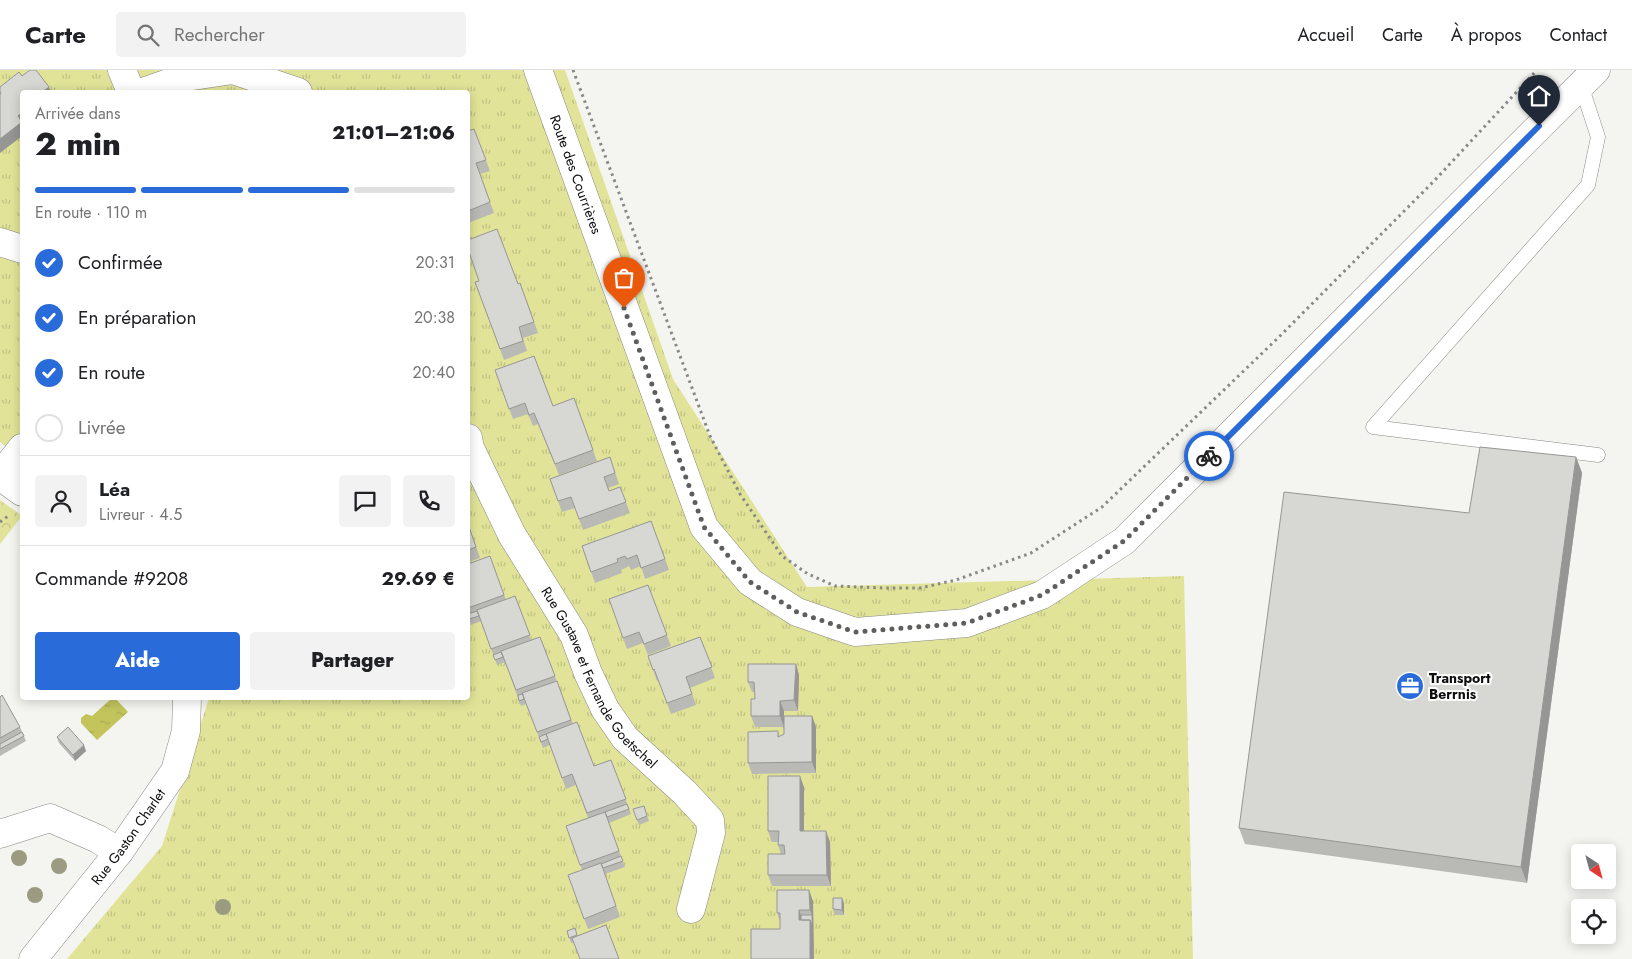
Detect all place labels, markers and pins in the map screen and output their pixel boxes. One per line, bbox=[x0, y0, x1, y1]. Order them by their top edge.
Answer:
pin bbox=[1518, 75, 1560, 126]
pin bbox=[603, 257, 645, 308]
place label: Transport Berrnis bbox=[1429, 668, 1491, 704]
office icon: Transport Berrnis bbox=[1395, 671, 1425, 701]

